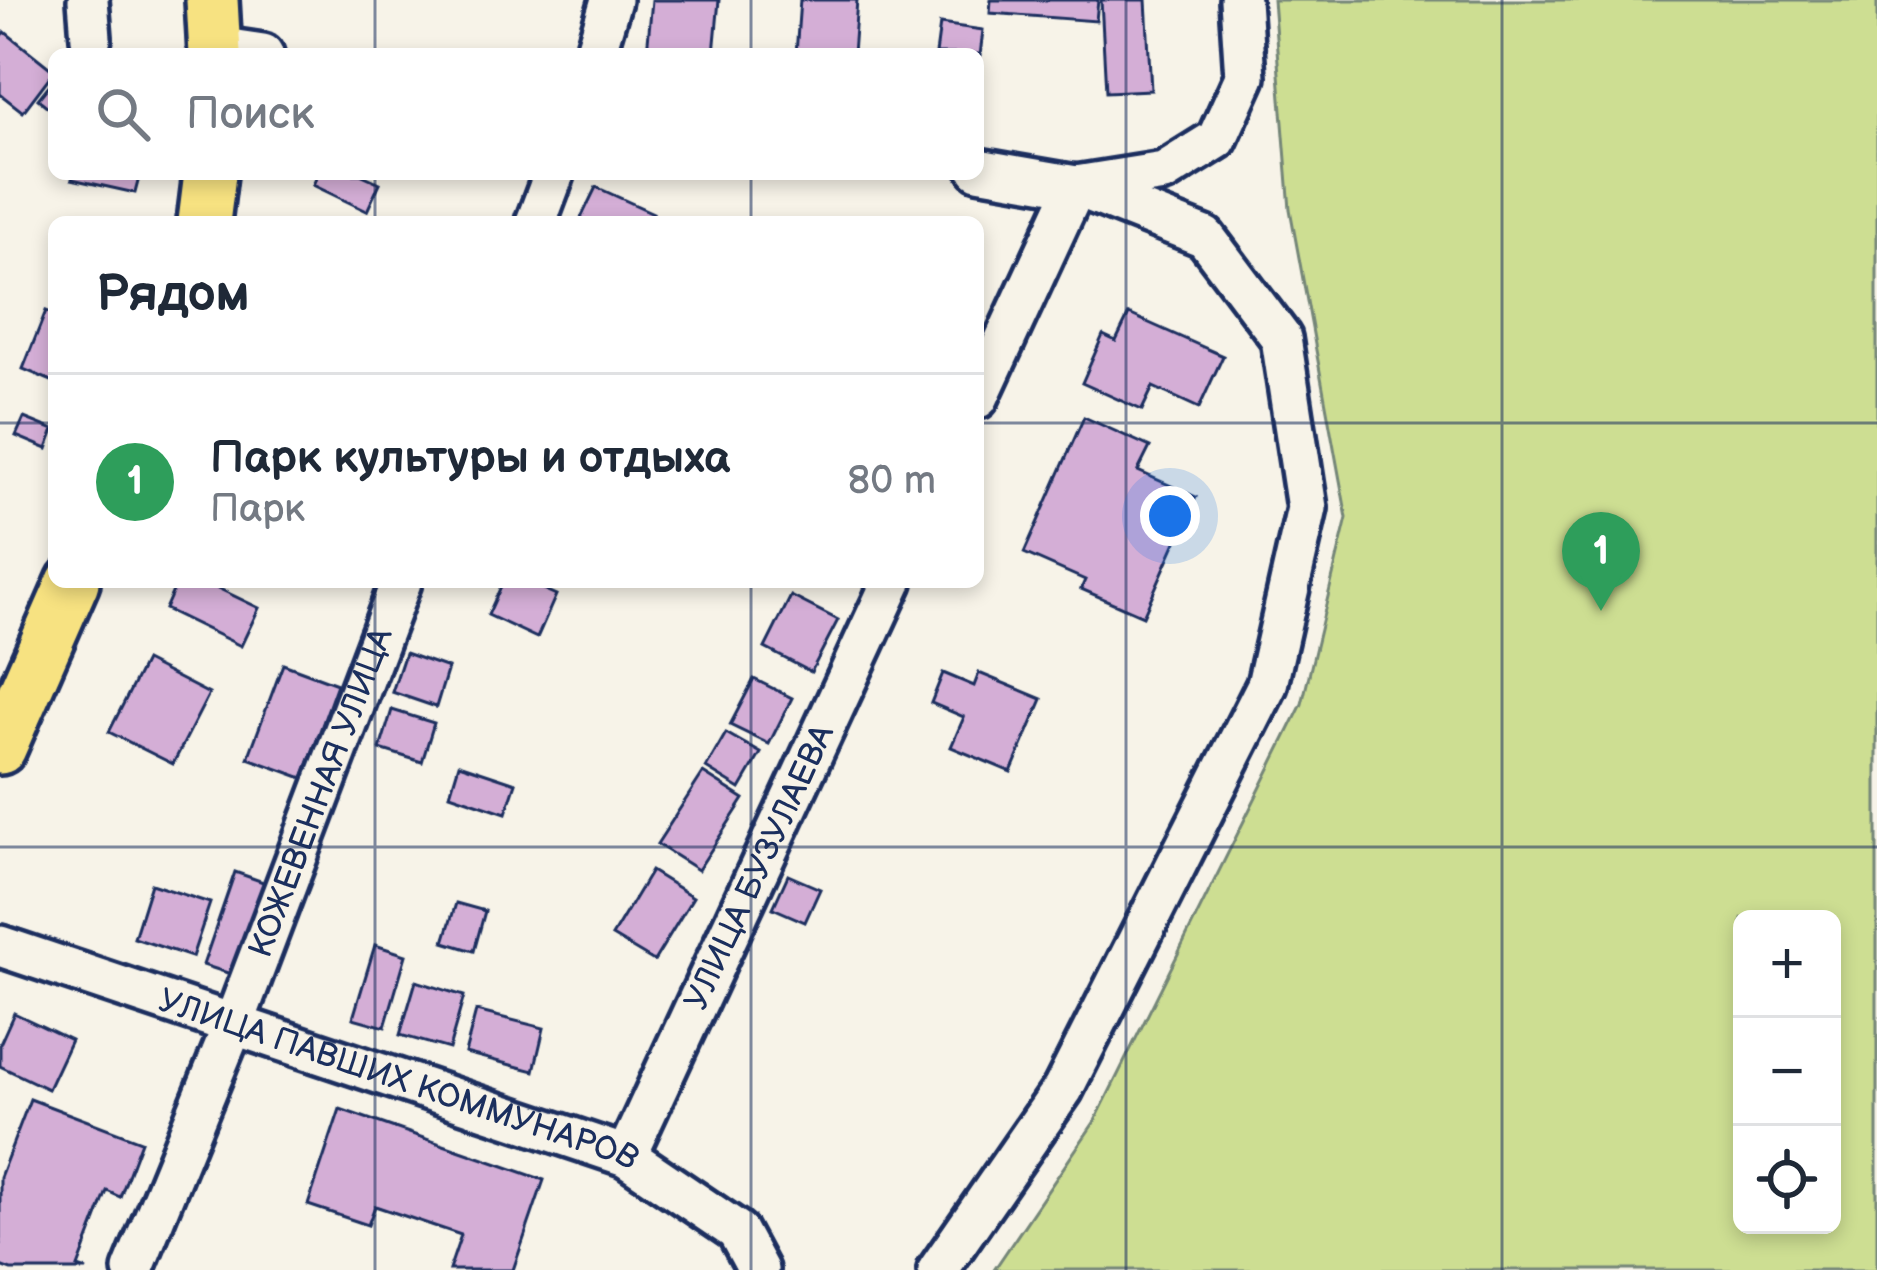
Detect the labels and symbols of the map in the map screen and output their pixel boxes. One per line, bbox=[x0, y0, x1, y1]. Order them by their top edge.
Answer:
your location bbox=[1140, 486, 1200, 546]
pin: 1 bbox=[1562, 512, 1640, 611]
street label: КОЖЕВЕННАЯ УЛИЦА bbox=[241, 622, 402, 963]
street label: УЛИЦА БУЗУЛАЕВА bbox=[676, 718, 843, 1017]
street label: УЛИЦА ПАВШИХ КОММУНАРОВ bbox=[153, 981, 647, 1179]

